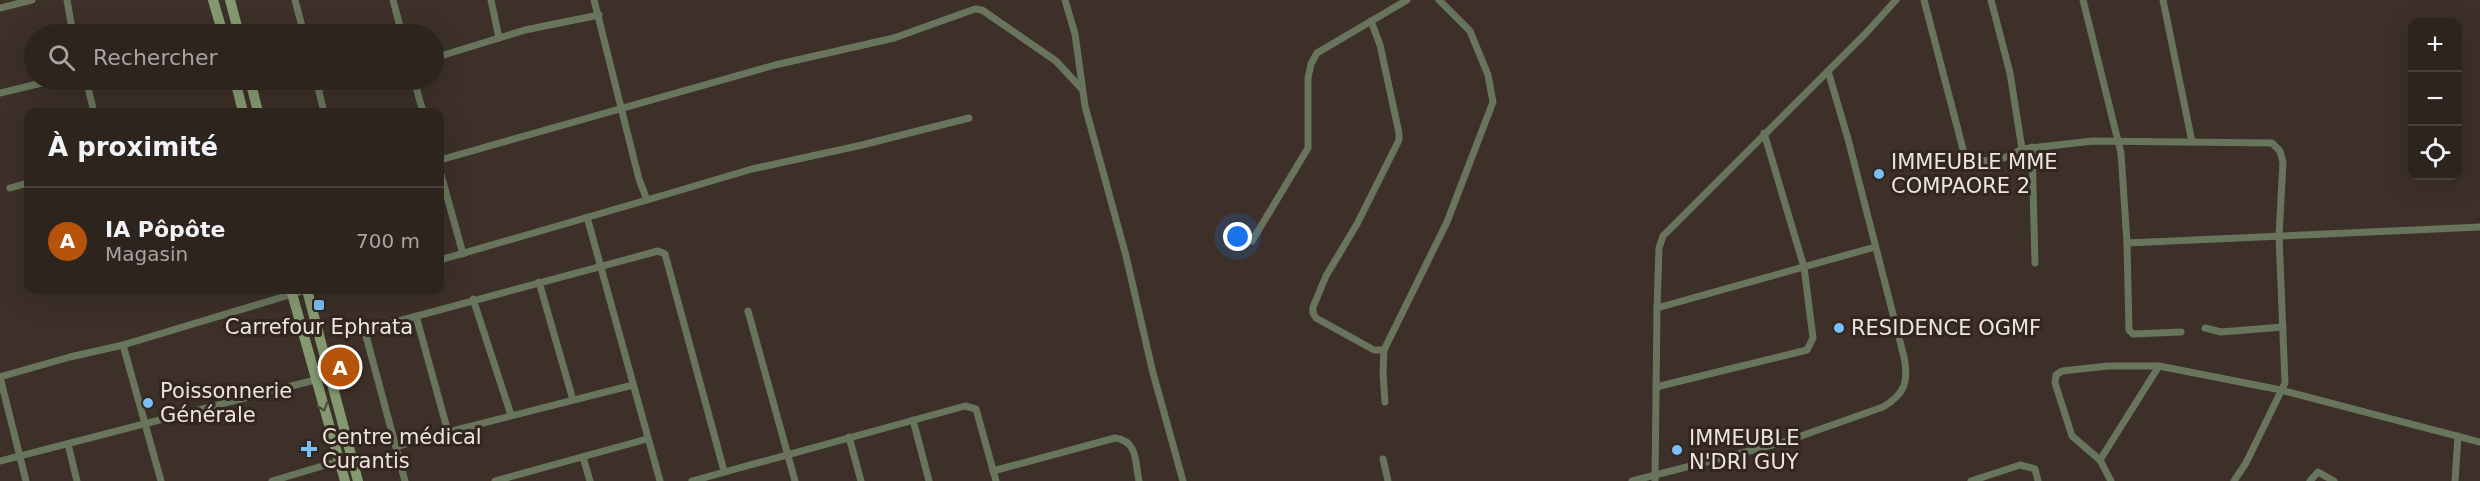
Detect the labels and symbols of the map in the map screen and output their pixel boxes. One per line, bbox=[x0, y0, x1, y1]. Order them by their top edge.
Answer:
place label: IMMEUBLE MME COMPAORE 2 bbox=[1891, 150, 2058, 198]
marker: IMMEUBLE MME COMPAORE 2 bbox=[1872, 167, 1886, 181]
your location bbox=[1223, 222, 1252, 251]
marker: Carrefour Ephrata bbox=[312, 298, 326, 312]
place label: Carrefour Ephrata bbox=[225, 315, 413, 339]
place label: RESIDENCE OGMF bbox=[1851, 316, 2041, 340]
marker: RESIDENCE OGMF bbox=[1832, 321, 1846, 335]
pin: A bbox=[320, 344, 360, 389]
place label: Poissonnerie Générale bbox=[160, 379, 292, 427]
marker: Poissonnerie Générale bbox=[141, 396, 155, 410]
one-way arrow bbox=[316, 401, 328, 412]
place label: Centre médical Curantis bbox=[322, 425, 482, 473]
place label: IMMEUBLE N'DRI GUY bbox=[1689, 426, 1799, 474]
marker: Centre médical Curantis bbox=[300, 440, 318, 458]
marker: IMMEUBLE N'DRI GUY bbox=[1670, 443, 1684, 457]

